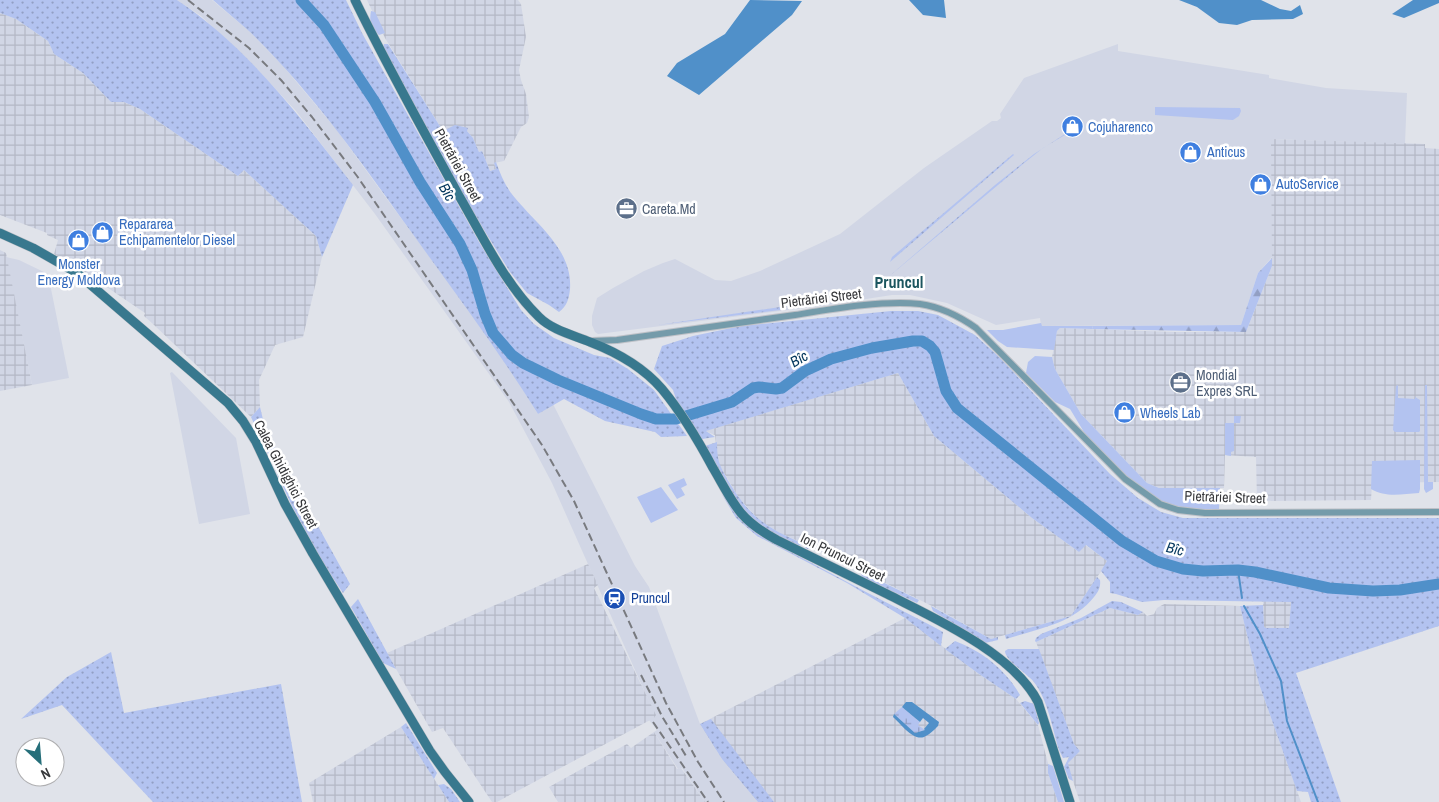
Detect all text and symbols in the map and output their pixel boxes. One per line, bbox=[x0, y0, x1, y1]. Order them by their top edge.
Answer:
shop icon: Cojuharenco bbox=[1060, 115, 1084, 139]
place label: Cojuharenco bbox=[1088, 118, 1153, 136]
street label: Pietrăriei Street bbox=[430, 125, 486, 205]
shop icon: Anticus bbox=[1179, 140, 1203, 164]
place label: Anticus bbox=[1206, 143, 1246, 161]
shop icon: AutoService bbox=[1248, 172, 1272, 196]
place label: AutoService bbox=[1275, 175, 1339, 193]
water label: Bîc bbox=[434, 179, 461, 205]
office icon: Careta.Md bbox=[614, 197, 638, 221]
place label: Careta.Md bbox=[642, 200, 696, 218]
place label: Repararea Echipamentelor Diesel bbox=[119, 215, 235, 249]
shop icon: Repararea Echipamentelor Diesel bbox=[91, 220, 115, 244]
shop icon: Monster Energy Moldova bbox=[67, 229, 91, 253]
place label: Monster Energy Moldova bbox=[38, 255, 121, 289]
district label: Pruncul bbox=[875, 271, 923, 293]
street label: Pietrăriei Street bbox=[780, 284, 862, 312]
water label: Bîc bbox=[786, 345, 812, 372]
place label: Mondial Expres SRL bbox=[1196, 366, 1258, 400]
office icon: Mondial Expres SRL bbox=[1168, 371, 1192, 395]
shop icon: Wheels Lab bbox=[1112, 401, 1136, 425]
place label: Wheels Lab bbox=[1140, 404, 1201, 422]
street label: Calea Ghidighici Street bbox=[250, 417, 322, 531]
street label: Pietrăriei Street bbox=[1184, 487, 1266, 507]
street label: Ion Pruncul Street bbox=[798, 529, 888, 585]
water label: Bîc bbox=[1164, 536, 1186, 561]
station icon: Pruncul bbox=[603, 586, 627, 610]
place label: Pruncul bbox=[631, 589, 670, 607]
north arrow bbox=[15, 737, 65, 787]
text: N bbox=[38, 764, 53, 784]

